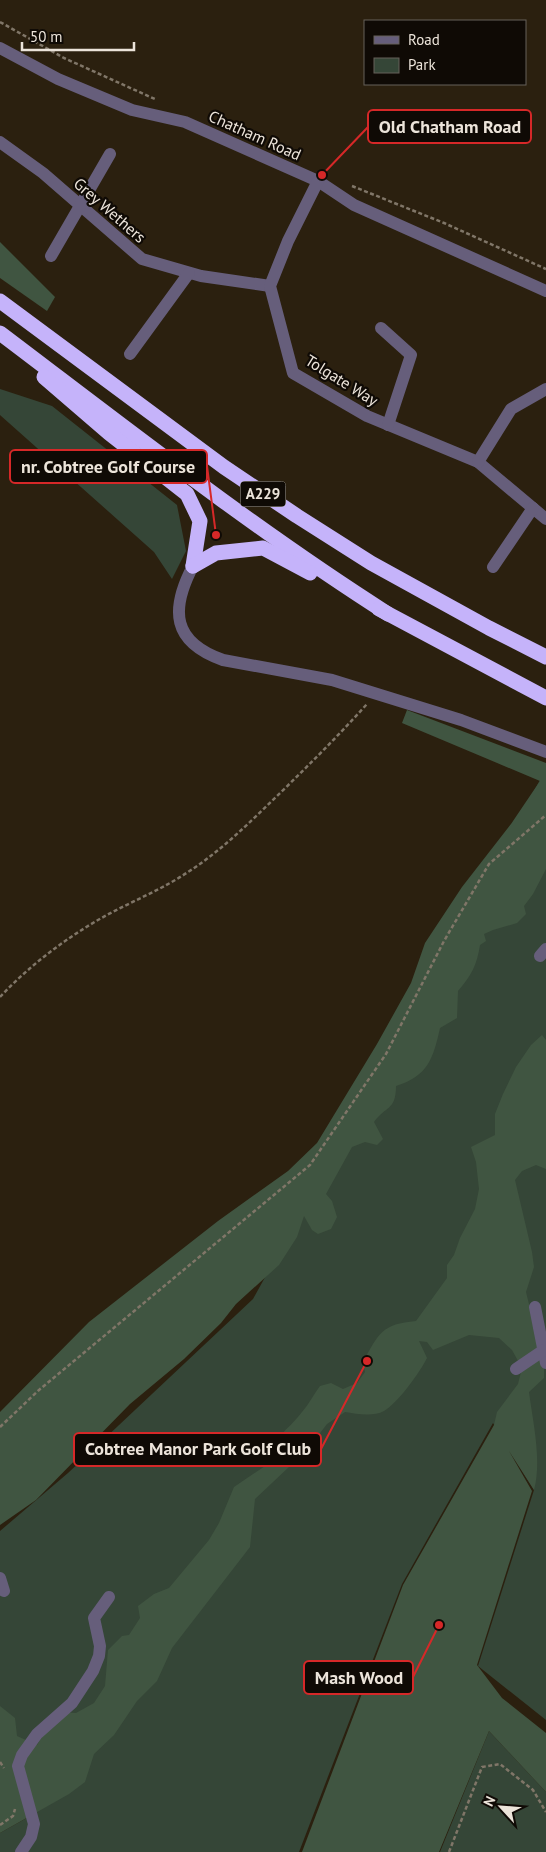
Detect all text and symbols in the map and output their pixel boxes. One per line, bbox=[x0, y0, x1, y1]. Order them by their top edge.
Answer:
scale bar bbox=[22, 20, 135, 52]
legend bbox=[364, 20, 526, 85]
text: 50 m bbox=[30, 27, 63, 46]
text: Road bbox=[408, 30, 440, 49]
text: Park bbox=[408, 55, 436, 74]
street label: Chatham Road bbox=[206, 106, 304, 164]
callout: Old Chatham Road bbox=[368, 110, 531, 143]
text: Old Chatham Road bbox=[379, 115, 521, 138]
street label: Grey Wethers bbox=[70, 173, 150, 247]
street label: Tolgate Way bbox=[302, 350, 383, 410]
callout: nr. Cobtree Golf Course bbox=[10, 450, 207, 483]
text: nr. Cobtree Golf Course bbox=[21, 455, 195, 478]
road number: A229 bbox=[240, 482, 286, 506]
callout: Cobtree Manor Park Golf Club bbox=[74, 1433, 321, 1466]
text: Cobtree Manor Park Golf Club bbox=[85, 1437, 311, 1460]
callout: Mash Wood bbox=[304, 1661, 413, 1694]
text: Mash Wood bbox=[315, 1666, 403, 1689]
north arrow bbox=[476, 1782, 526, 1832]
text: N bbox=[479, 1793, 499, 1809]

